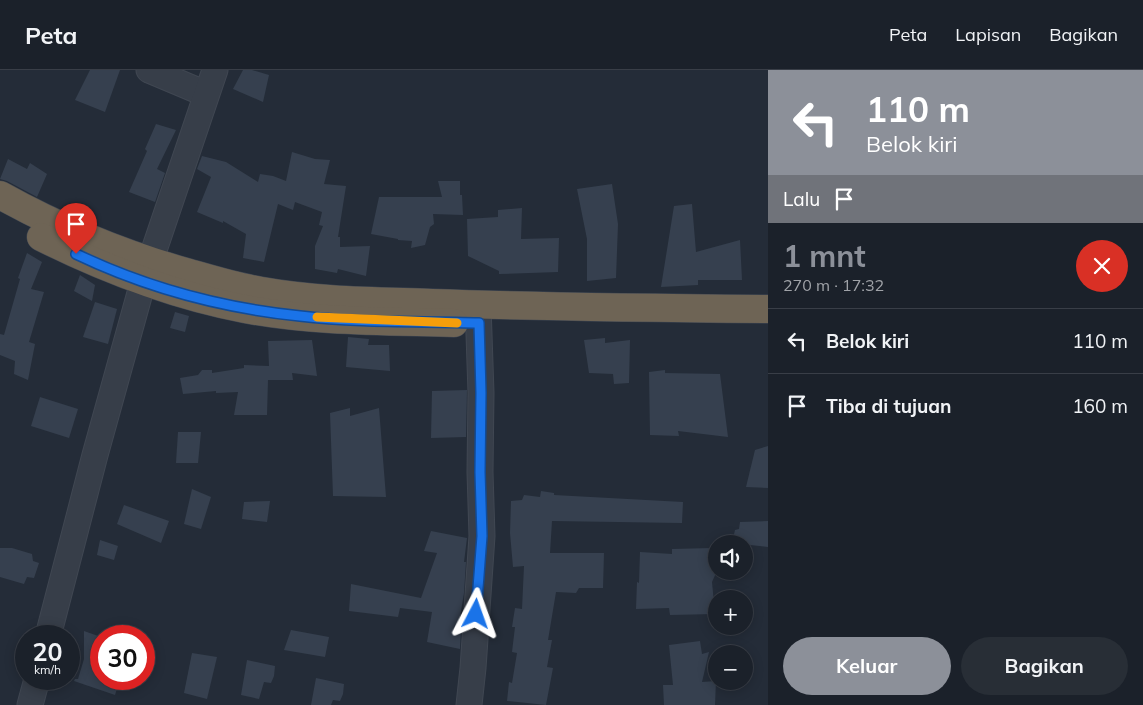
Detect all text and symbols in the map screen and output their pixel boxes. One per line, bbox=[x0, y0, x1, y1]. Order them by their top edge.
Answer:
text: Peta bbox=[25, 20, 77, 50]
text: Peta bbox=[889, 23, 927, 46]
text: Lapisan bbox=[955, 23, 1021, 46]
text: Bagikan bbox=[1049, 23, 1118, 46]
text: 110 m bbox=[866, 87, 970, 131]
icon: left bbox=[783, 90, 848, 155]
text: Belok kiri bbox=[866, 130, 958, 158]
icon: arrive bbox=[830, 185, 858, 213]
text: Lalu bbox=[783, 187, 820, 211]
pin bbox=[55, 203, 97, 254]
icon: arrive bbox=[62, 210, 90, 238]
text: 1 mnt bbox=[783, 237, 866, 275]
button: close bbox=[1076, 240, 1128, 292]
text: 270 m · 17:32 bbox=[783, 275, 884, 295]
icon: left bbox=[783, 327, 811, 355]
text: Belok kiri bbox=[826, 329, 909, 353]
text: 110 m bbox=[1072, 329, 1128, 353]
icon: arrive bbox=[783, 392, 811, 420]
text: Tiba di tujuan bbox=[826, 394, 951, 418]
text: 160 m bbox=[1072, 394, 1128, 418]
map controls bbox=[708, 535, 753, 690]
button: sound bbox=[708, 535, 753, 580]
position arrow bbox=[449, 587, 501, 639]
button: + bbox=[708, 590, 753, 635]
speed limit sign: 30 bbox=[90, 625, 155, 690]
text: 20 bbox=[32, 636, 63, 667]
button: Keluar bbox=[783, 637, 951, 695]
button: Bagikan bbox=[961, 637, 1128, 695]
button: − bbox=[708, 645, 753, 690]
text: km/h bbox=[34, 662, 61, 677]

